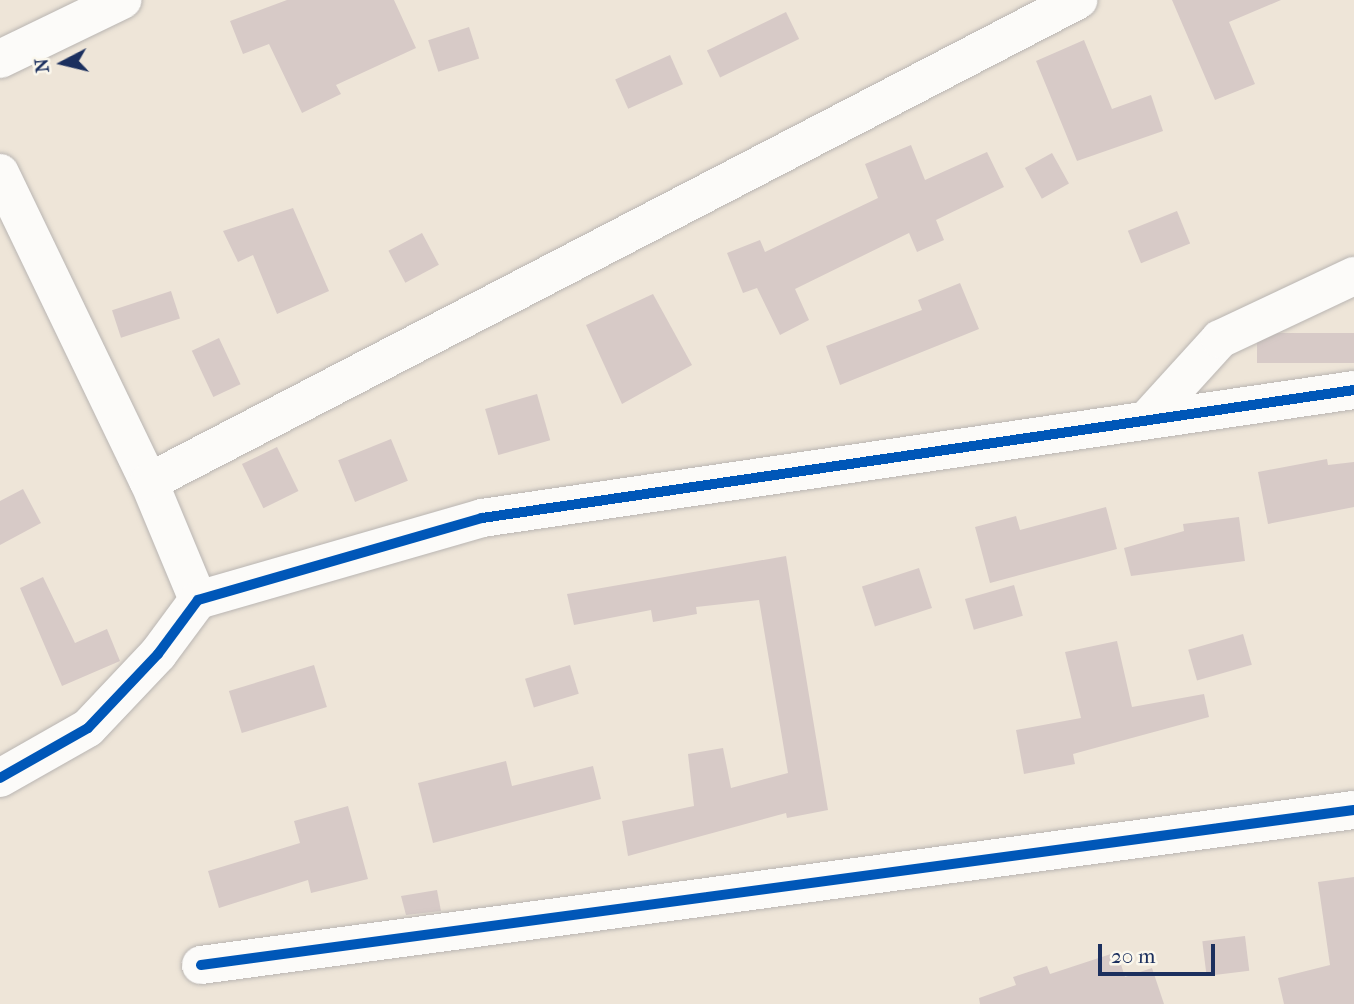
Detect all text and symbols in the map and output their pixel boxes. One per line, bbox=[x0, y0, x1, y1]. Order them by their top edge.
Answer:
north arrow bbox=[28, 28, 98, 98]
text: N bbox=[30, 57, 54, 74]
scale bar bbox=[1102, 930, 1219, 974]
text: 20 m bbox=[1111, 944, 1155, 968]

